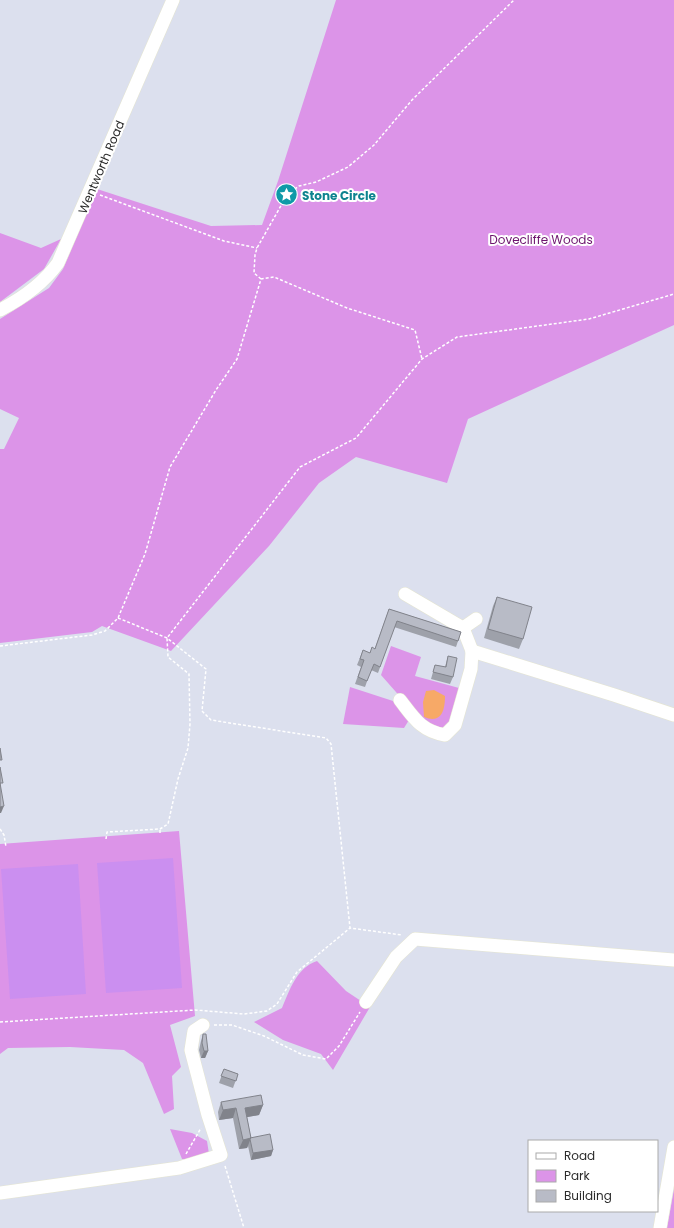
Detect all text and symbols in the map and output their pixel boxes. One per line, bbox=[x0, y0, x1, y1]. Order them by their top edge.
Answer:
street label: Wentworth Road bbox=[74, 118, 128, 216]
place icon: Stone Circle bbox=[274, 182, 300, 208]
place label: Stone Circle bbox=[302, 187, 377, 204]
park label: Dovecliffe Woods bbox=[489, 231, 593, 248]
legend bbox=[528, 1140, 658, 1212]
text: Road bbox=[564, 1147, 595, 1164]
text: Park bbox=[564, 1167, 591, 1184]
text: Building bbox=[564, 1187, 612, 1204]

